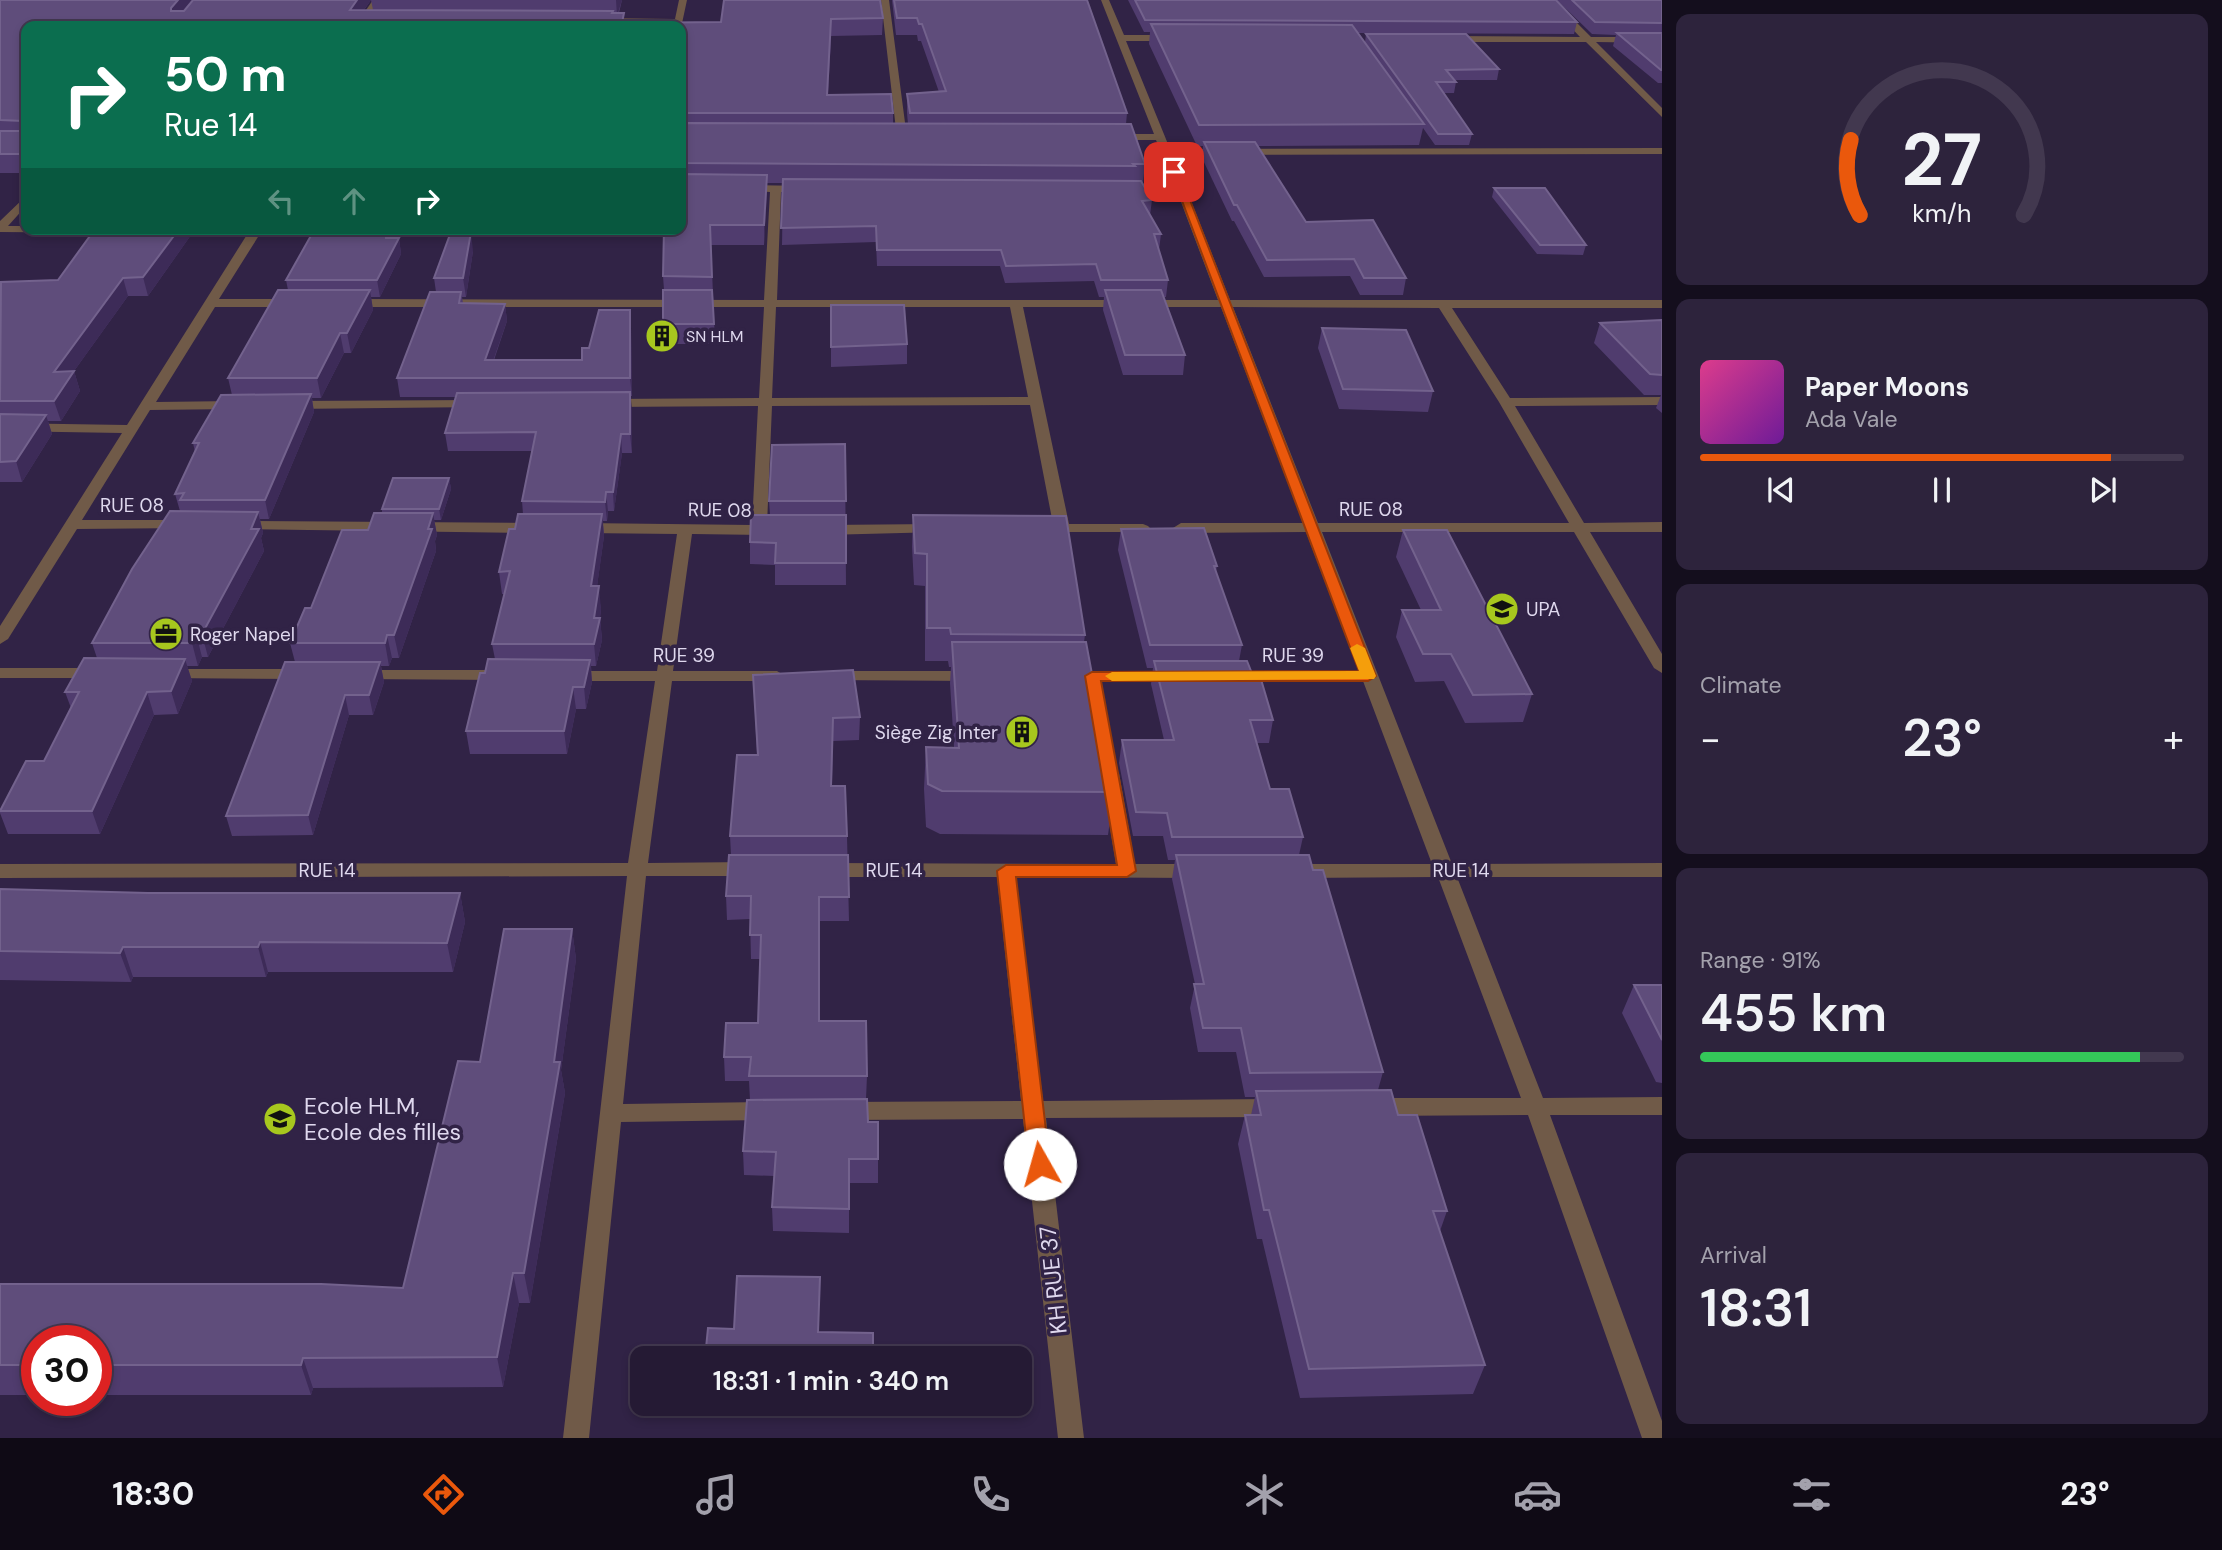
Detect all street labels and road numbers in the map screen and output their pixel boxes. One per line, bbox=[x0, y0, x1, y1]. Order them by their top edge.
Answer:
street label: RUE 08 bbox=[100, 493, 164, 518]
street label: RUE 08 bbox=[688, 497, 752, 523]
street label: RUE 08 bbox=[1339, 497, 1403, 522]
street label: RUE 39 bbox=[653, 643, 715, 668]
street label: RUE 39 bbox=[1262, 643, 1324, 668]
street label: RUE 14 bbox=[299, 858, 355, 883]
street label: RUE 14 bbox=[866, 858, 922, 883]
street label: RUE 14 bbox=[1433, 858, 1489, 883]
street label: KH RUE 37 bbox=[1032, 1224, 1074, 1336]

